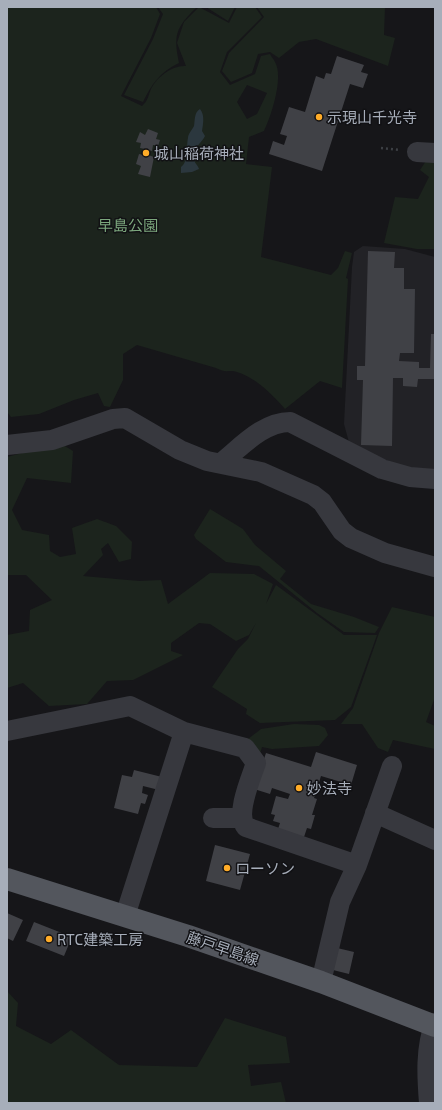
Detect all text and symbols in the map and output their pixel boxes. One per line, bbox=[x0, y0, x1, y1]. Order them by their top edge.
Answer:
place label: 示現山千光寺 bbox=[327, 108, 417, 126]
marker: 示現山千光寺 bbox=[314, 112, 324, 122]
place label: 城山稲荷神社 bbox=[154, 144, 244, 162]
marker: 城山稲荷神社 bbox=[141, 148, 151, 158]
park label: 早島公園 bbox=[98, 216, 158, 234]
place label: 妙法寺 bbox=[307, 779, 352, 797]
marker: 妙法寺 bbox=[294, 783, 304, 793]
place label: ローソン bbox=[235, 859, 295, 877]
marker: ローソン bbox=[222, 863, 232, 873]
street label: 藤戸早島線 bbox=[185, 927, 261, 969]
place label: RTC建築工房 bbox=[57, 930, 143, 948]
marker: RTC建築工房 bbox=[44, 934, 54, 944]

